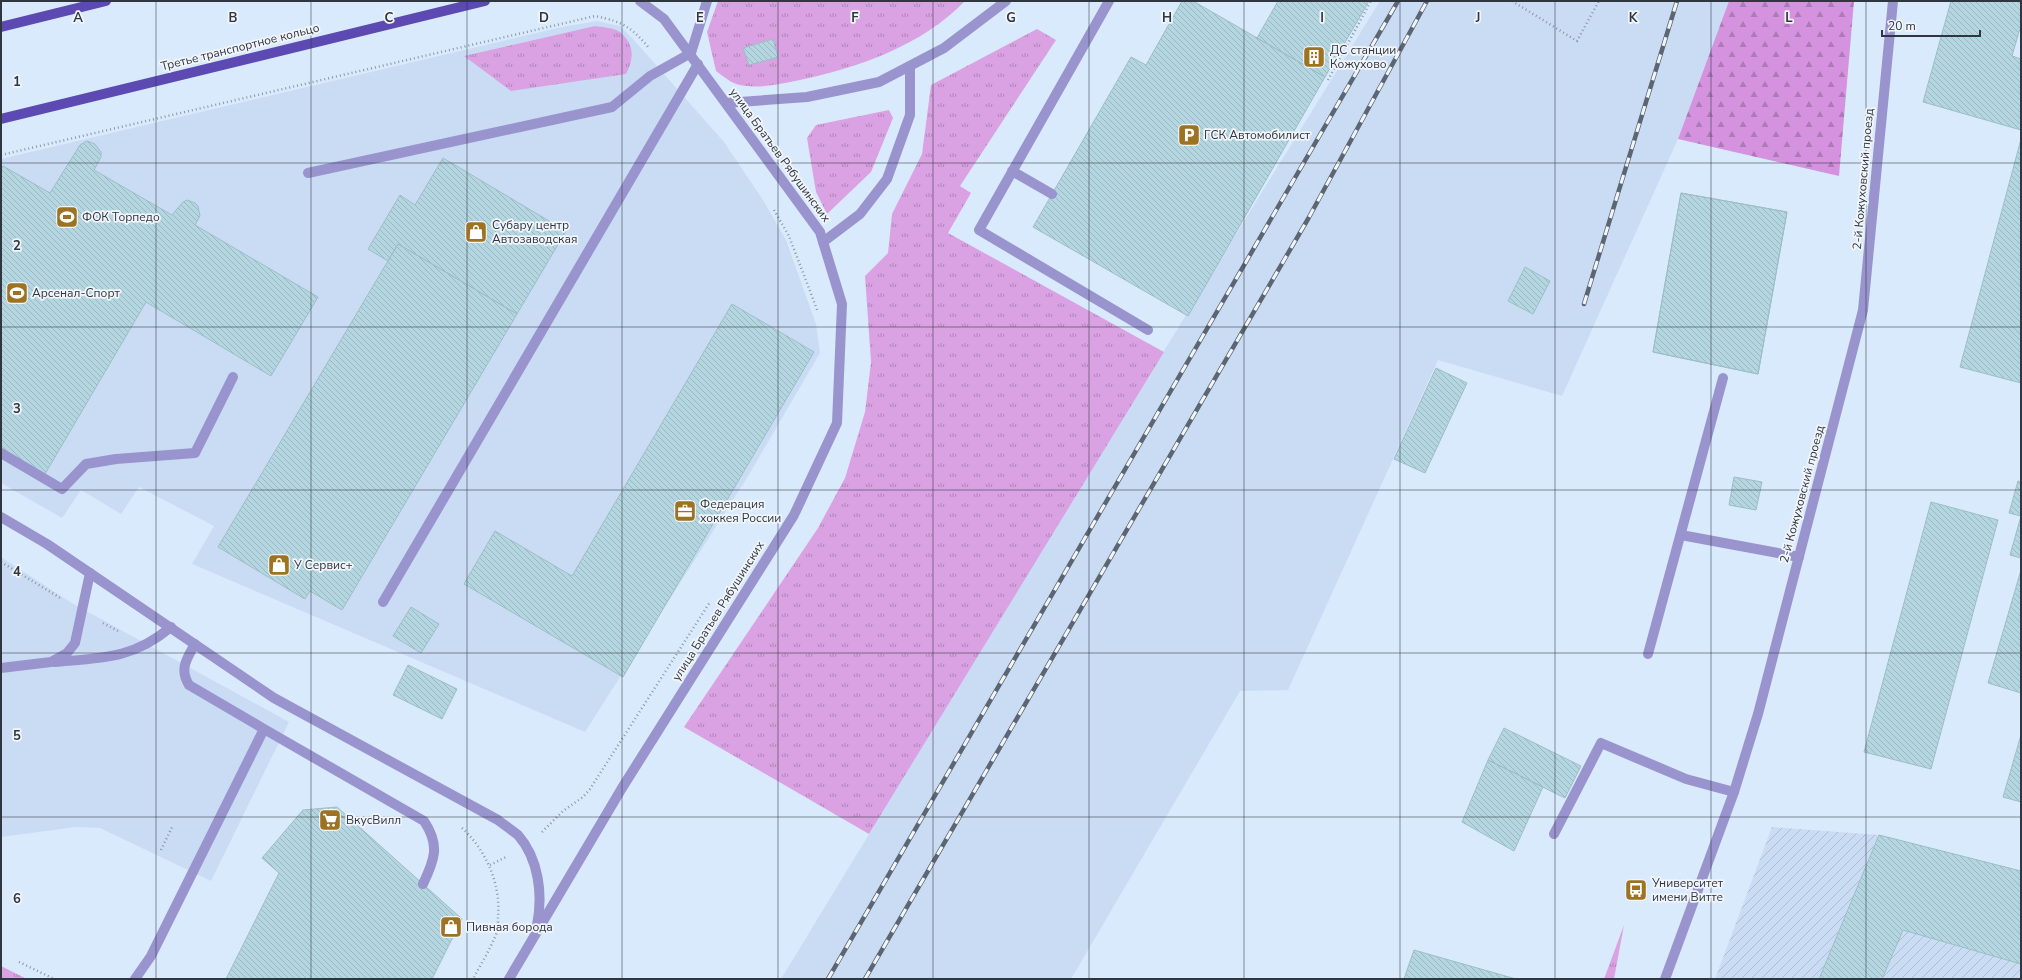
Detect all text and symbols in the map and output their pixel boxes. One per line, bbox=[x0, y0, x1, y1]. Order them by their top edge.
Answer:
text: A bbox=[73, 9, 83, 27]
text: B bbox=[229, 9, 238, 27]
text: C bbox=[385, 9, 394, 27]
text: D bbox=[539, 9, 549, 27]
text: E bbox=[696, 9, 704, 27]
text: F bbox=[851, 9, 859, 27]
text: G bbox=[1006, 9, 1016, 27]
text: H bbox=[1162, 9, 1172, 27]
text: I bbox=[1320, 9, 1324, 27]
text: J bbox=[1475, 9, 1480, 27]
text: K bbox=[1629, 9, 1638, 27]
text: L bbox=[1785, 9, 1793, 27]
scale bar bbox=[1882, 12, 1980, 38]
text: 20 m bbox=[1888, 18, 1916, 34]
street label: Третье транспортное кольцо bbox=[159, 19, 321, 74]
place label: ДС станции Кожухово bbox=[1330, 42, 1396, 72]
building icon: ДС станции Кожухово bbox=[1301, 44, 1327, 70]
text: 1 bbox=[13, 73, 21, 91]
street label: улица Братьев Рябушинских bbox=[726, 85, 834, 226]
street label: 2-й Кожуховский проезд bbox=[1849, 108, 1877, 250]
parking icon: ГСК Автомобилист bbox=[1176, 122, 1202, 148]
place label: ГСК Автомобилист bbox=[1204, 127, 1311, 143]
sports icon: ФОК Торпедо bbox=[54, 204, 80, 230]
place label: ФОК Торпедо bbox=[82, 209, 160, 225]
place label: Субару центр Автозаводская bbox=[492, 217, 577, 247]
shop icon: Субару центр Автозаводская bbox=[463, 219, 489, 245]
text: 2 bbox=[13, 237, 21, 255]
sports icon: Арсенал-Спорт bbox=[4, 280, 30, 306]
place label: Арсенал-Спорт bbox=[32, 285, 121, 301]
text: 3 bbox=[13, 400, 21, 418]
street label: 2-й Кожуховский проезд bbox=[1776, 423, 1828, 565]
place label: Федерация хоккея России bbox=[700, 496, 781, 526]
office icon: Федерация хоккея России bbox=[672, 498, 698, 524]
street label: улица Братьев Рябушинских bbox=[668, 538, 768, 684]
shop icon: У Сервис+ bbox=[266, 552, 292, 578]
place label: У Сервис+ bbox=[293, 557, 353, 573]
text: 4 bbox=[13, 563, 21, 581]
text: 5 bbox=[13, 727, 21, 745]
supermarket icon: ВкусВилл bbox=[317, 807, 343, 833]
place label: ВкусВилл bbox=[346, 812, 401, 828]
place label: Университет имени Витте bbox=[1651, 875, 1724, 905]
bus stop icon: Университет имени Витте bbox=[1623, 877, 1649, 903]
text: 6 bbox=[13, 890, 21, 908]
shop icon: Пивная борода bbox=[438, 914, 464, 940]
place label: Пивная борода bbox=[466, 919, 553, 935]

